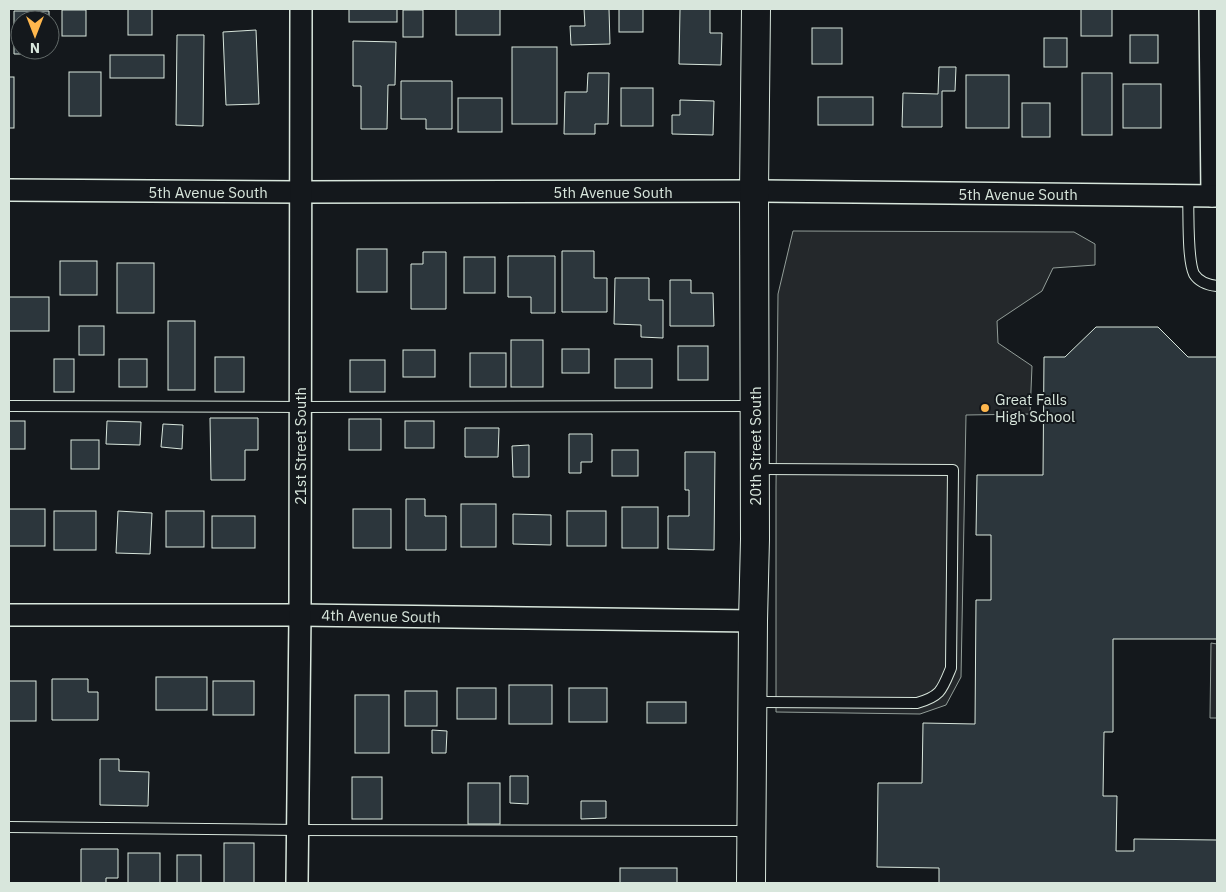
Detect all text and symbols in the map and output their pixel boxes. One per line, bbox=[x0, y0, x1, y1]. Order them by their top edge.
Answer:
north arrow bbox=[10, 10, 60, 60]
text: N bbox=[30, 39, 40, 57]
street label: 5th Avenue South bbox=[148, 183, 268, 202]
street label: 5th Avenue South bbox=[553, 183, 673, 202]
street label: 5th Avenue South bbox=[958, 185, 1078, 204]
street label: 20th Street South bbox=[746, 386, 765, 506]
street label: 21st Street South bbox=[291, 387, 310, 505]
place label: Great Falls High School bbox=[995, 390, 1075, 426]
marker: Great Falls High School bbox=[979, 402, 991, 414]
street label: 4th Avenue South bbox=[321, 605, 441, 627]

